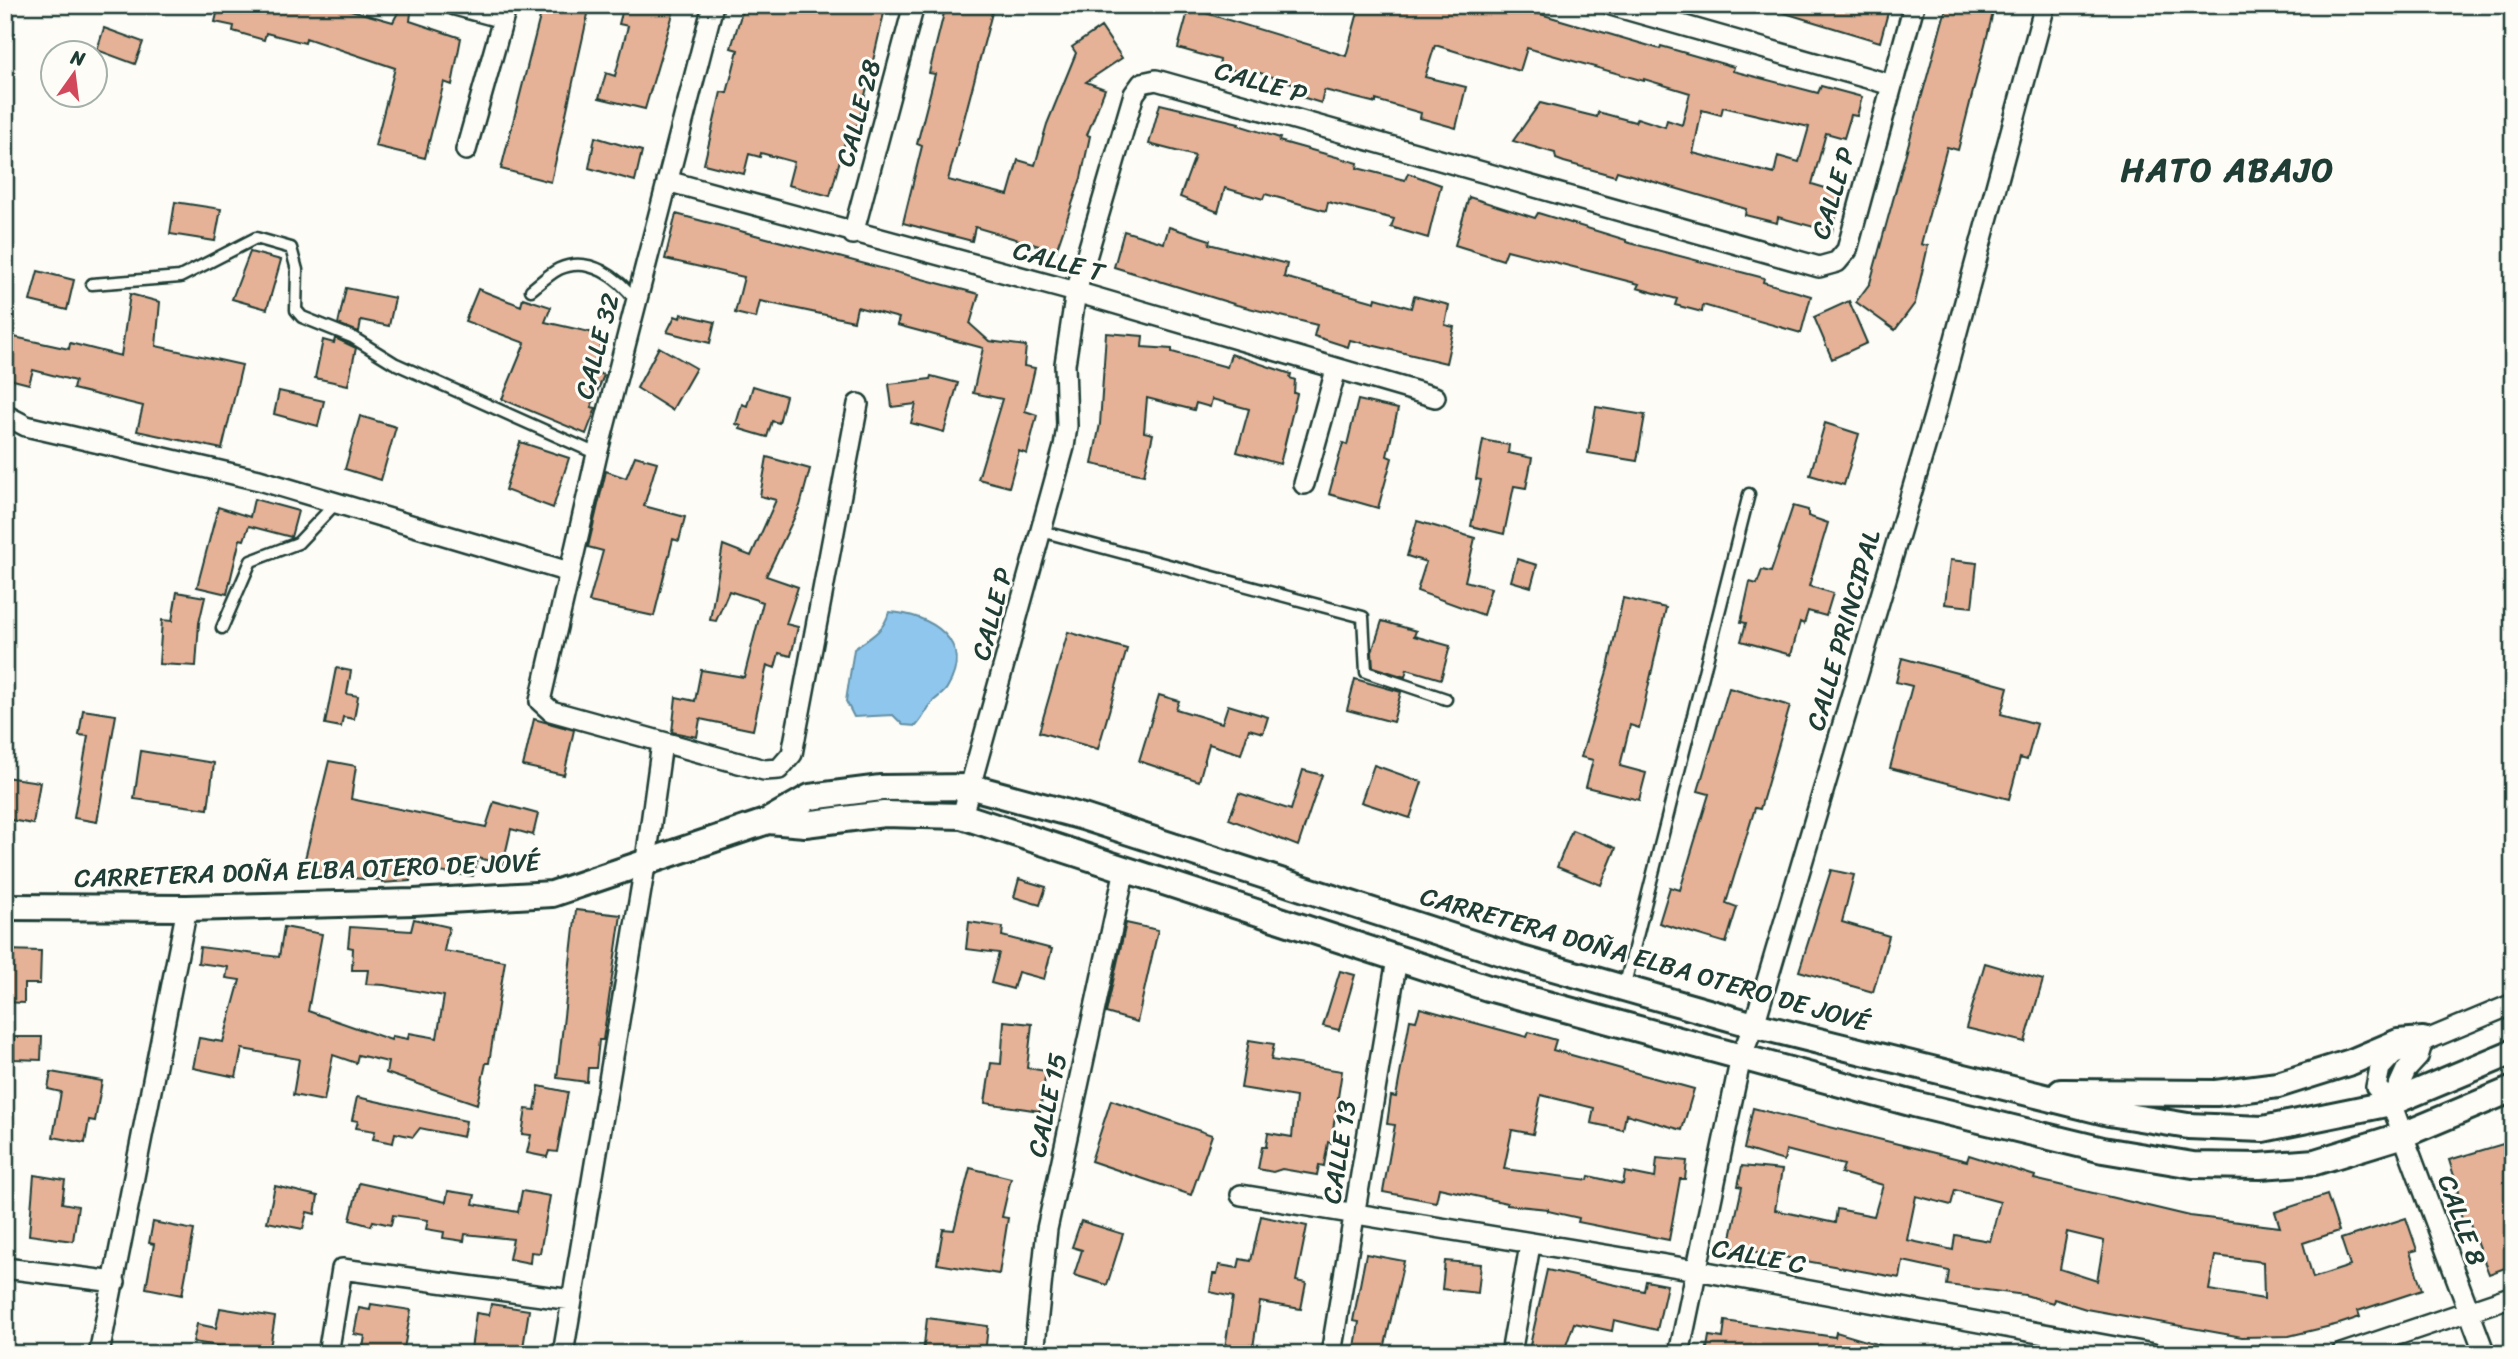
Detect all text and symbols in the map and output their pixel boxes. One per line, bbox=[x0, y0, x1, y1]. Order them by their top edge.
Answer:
north arrow bbox=[38, 38, 108, 108]
text: N bbox=[67, 40, 89, 76]
street label: CALLE P bbox=[1209, 47, 1313, 117]
street label: CALLE 28 bbox=[822, 54, 894, 172]
street label: CALLE P bbox=[1797, 141, 1869, 245]
district label: HATO ABAJO bbox=[2121, 141, 2335, 199]
street label: CALLE T bbox=[1008, 227, 1111, 296]
street label: CALLE 32 bbox=[561, 288, 633, 404]
street label: CALLE PRINCIPAL bbox=[1792, 524, 1894, 736]
street label: CALLE P bbox=[958, 562, 1026, 665]
street label: CARRETERA DOÑA ELBA OTERO DE JOVÉ bbox=[73, 839, 542, 901]
street label: CARRETERA DOÑA ELBA OTERO DE JOVÉ bbox=[1415, 873, 1877, 1046]
street label: CALLE 15 bbox=[1014, 1048, 1080, 1161]
street label: CALLE 13 bbox=[1308, 1097, 1370, 1207]
street label: CALLE 8 bbox=[2424, 1168, 2500, 1272]
street label: CALLE C bbox=[1708, 1224, 1810, 1288]

